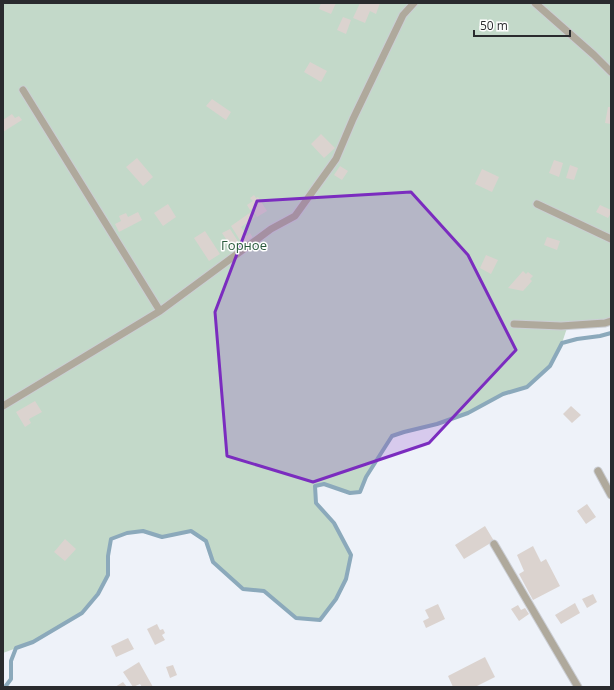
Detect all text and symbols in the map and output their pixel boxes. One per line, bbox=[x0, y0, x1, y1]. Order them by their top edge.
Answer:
scale bar bbox=[474, 12, 570, 38]
text: 50 m bbox=[480, 17, 508, 34]
park label: Горное bbox=[221, 236, 267, 254]

